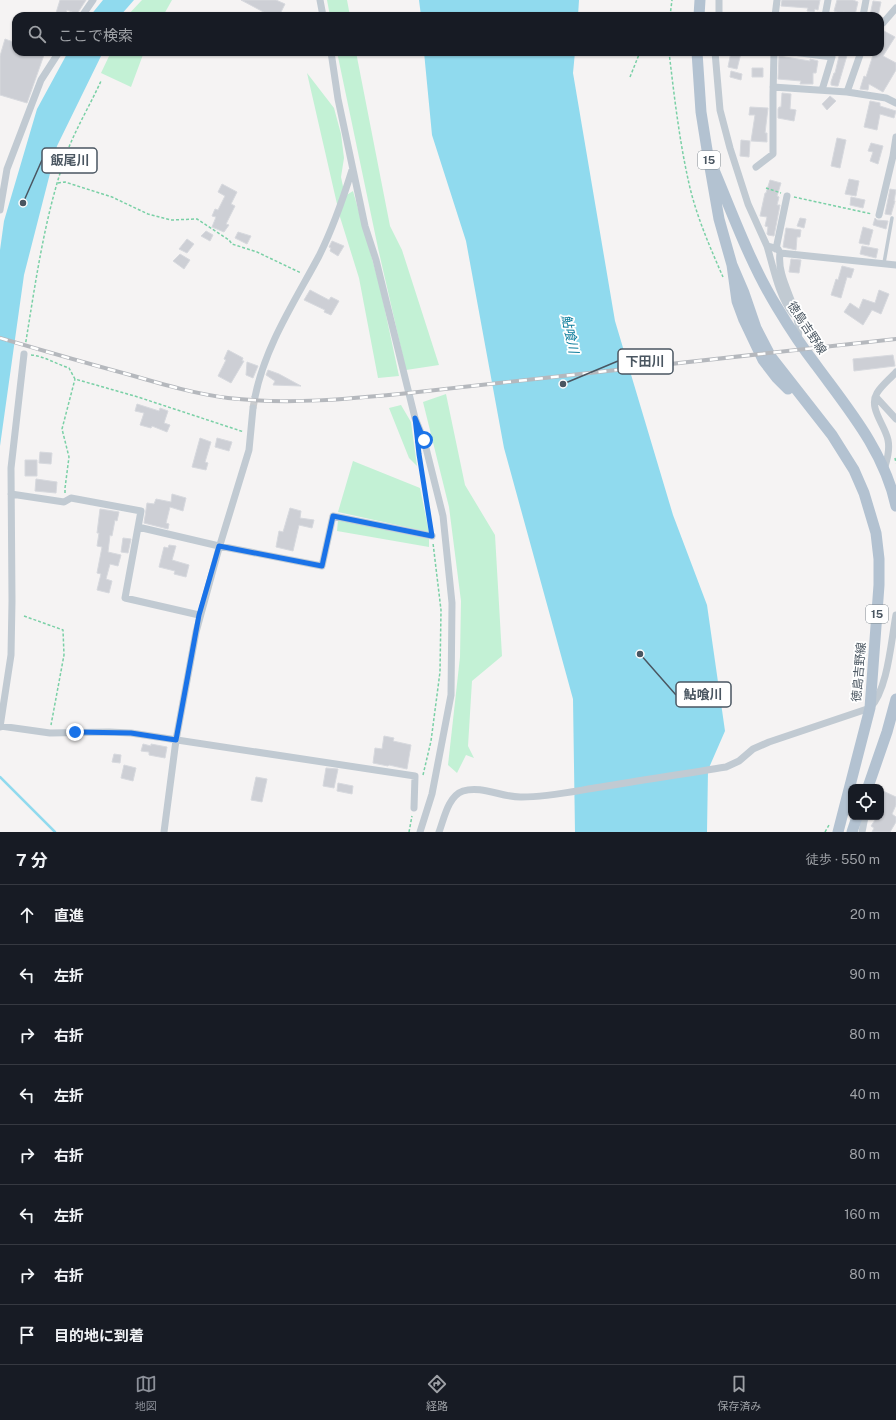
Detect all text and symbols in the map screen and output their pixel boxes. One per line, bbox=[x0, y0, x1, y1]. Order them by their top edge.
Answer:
search box bbox=[12, 12, 884, 56]
icon: search bbox=[26, 23, 48, 45]
text: ここで検索 bbox=[58, 27, 133, 44]
callout: 飯尾川 bbox=[42, 148, 97, 173]
road number: 15 bbox=[698, 151, 720, 169]
text: 飯尾川 bbox=[50, 153, 90, 168]
street label: 徳島吉野線 bbox=[785, 299, 829, 357]
water label: 鮎喰川 bbox=[559, 313, 582, 357]
callout: 下田川 bbox=[618, 349, 673, 374]
text: 下田川 bbox=[625, 354, 665, 369]
route start bbox=[415, 431, 433, 449]
road number: 15 bbox=[866, 605, 888, 623]
street label: 徳島吉野線 bbox=[849, 641, 869, 703]
callout: 鮎喰川 bbox=[676, 682, 731, 707]
text: 鮎喰川 bbox=[683, 687, 723, 702]
route end bbox=[66, 723, 84, 741]
map controls bbox=[848, 784, 884, 820]
button: locate bbox=[848, 784, 884, 820]
text: 7 分 bbox=[16, 850, 47, 870]
text: 徒歩 · 550 m bbox=[806, 852, 880, 867]
icon: ahead bbox=[16, 904, 38, 926]
text: 直進 bbox=[54, 907, 84, 924]
text: 20 m bbox=[850, 907, 880, 922]
icon: left bbox=[16, 964, 38, 986]
text: 左折 bbox=[54, 967, 84, 984]
text: 90 m bbox=[850, 967, 880, 982]
icon: right bbox=[16, 1024, 38, 1046]
text: 右折 bbox=[54, 1027, 84, 1044]
text: 80 m bbox=[849, 1027, 880, 1042]
icon: left bbox=[16, 1084, 38, 1106]
text: 左折 bbox=[54, 1087, 84, 1104]
text: 40 m bbox=[849, 1087, 880, 1102]
icon: right bbox=[16, 1144, 38, 1166]
text: 右折 bbox=[54, 1147, 84, 1164]
text: 80 m bbox=[849, 1147, 880, 1162]
icon: left bbox=[16, 1204, 38, 1226]
text: 左折 bbox=[54, 1207, 84, 1224]
text: 160 m bbox=[844, 1207, 880, 1222]
icon: right bbox=[16, 1264, 38, 1286]
text: 右折 bbox=[54, 1267, 84, 1284]
text: 80 m bbox=[849, 1267, 880, 1282]
icon: arrive bbox=[16, 1324, 38, 1346]
text: 目的地に到着 bbox=[54, 1327, 144, 1344]
tab: 地図 bbox=[135, 1373, 157, 1413]
tab: 経路 bbox=[426, 1373, 448, 1413]
tab: 保存済み bbox=[717, 1373, 761, 1413]

